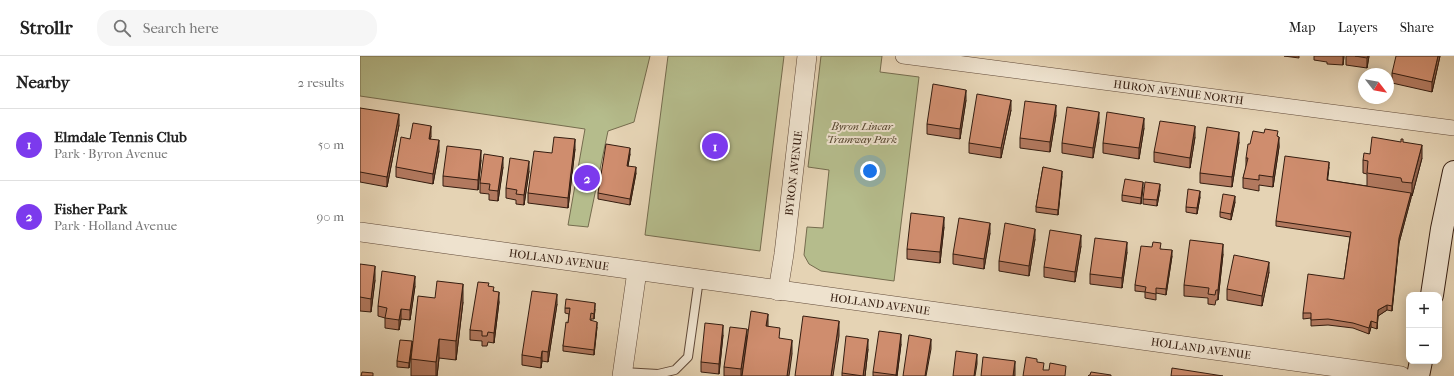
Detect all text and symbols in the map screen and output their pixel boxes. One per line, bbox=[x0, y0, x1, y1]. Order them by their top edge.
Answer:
search box bbox=[97, 10, 377, 46]
text: Strollr bbox=[20, 17, 73, 39]
icon: search bbox=[111, 17, 133, 39]
text: Search here bbox=[143, 19, 219, 37]
text: Map bbox=[1289, 19, 1316, 36]
text: Layers bbox=[1338, 19, 1378, 36]
text: Share bbox=[1400, 19, 1434, 36]
north arrow bbox=[1358, 68, 1394, 104]
text: Nearby bbox=[16, 72, 70, 92]
text: 2 results bbox=[298, 75, 344, 90]
street label: HURON AVENUE NORTH bbox=[1113, 77, 1245, 107]
park label: Byron Linear Tramway Park bbox=[827, 120, 897, 146]
text: Elmdale Tennis Club bbox=[54, 128, 187, 146]
street label: BYRON AVENUE bbox=[782, 130, 805, 216]
pin: 1 bbox=[702, 131, 728, 161]
text: 1 bbox=[27, 137, 31, 152]
text: 50 m bbox=[318, 137, 344, 152]
text: Park · Byron Avenue bbox=[54, 146, 168, 161]
your location bbox=[860, 161, 880, 181]
pin: 2 bbox=[574, 163, 600, 193]
text: Fisher Park bbox=[54, 200, 127, 218]
text: 2 bbox=[26, 209, 32, 224]
text: 90 m bbox=[316, 209, 344, 224]
text: Park · Holland Avenue bbox=[54, 218, 177, 233]
street label: HOLLAND AVENUE bbox=[508, 246, 610, 273]
street label: HOLLAND AVENUE bbox=[829, 291, 931, 317]
map controls bbox=[1406, 292, 1442, 364]
button: + bbox=[1406, 292, 1442, 328]
button: − bbox=[1406, 328, 1442, 364]
street label: HOLLAND AVENUE bbox=[1150, 335, 1252, 362]

